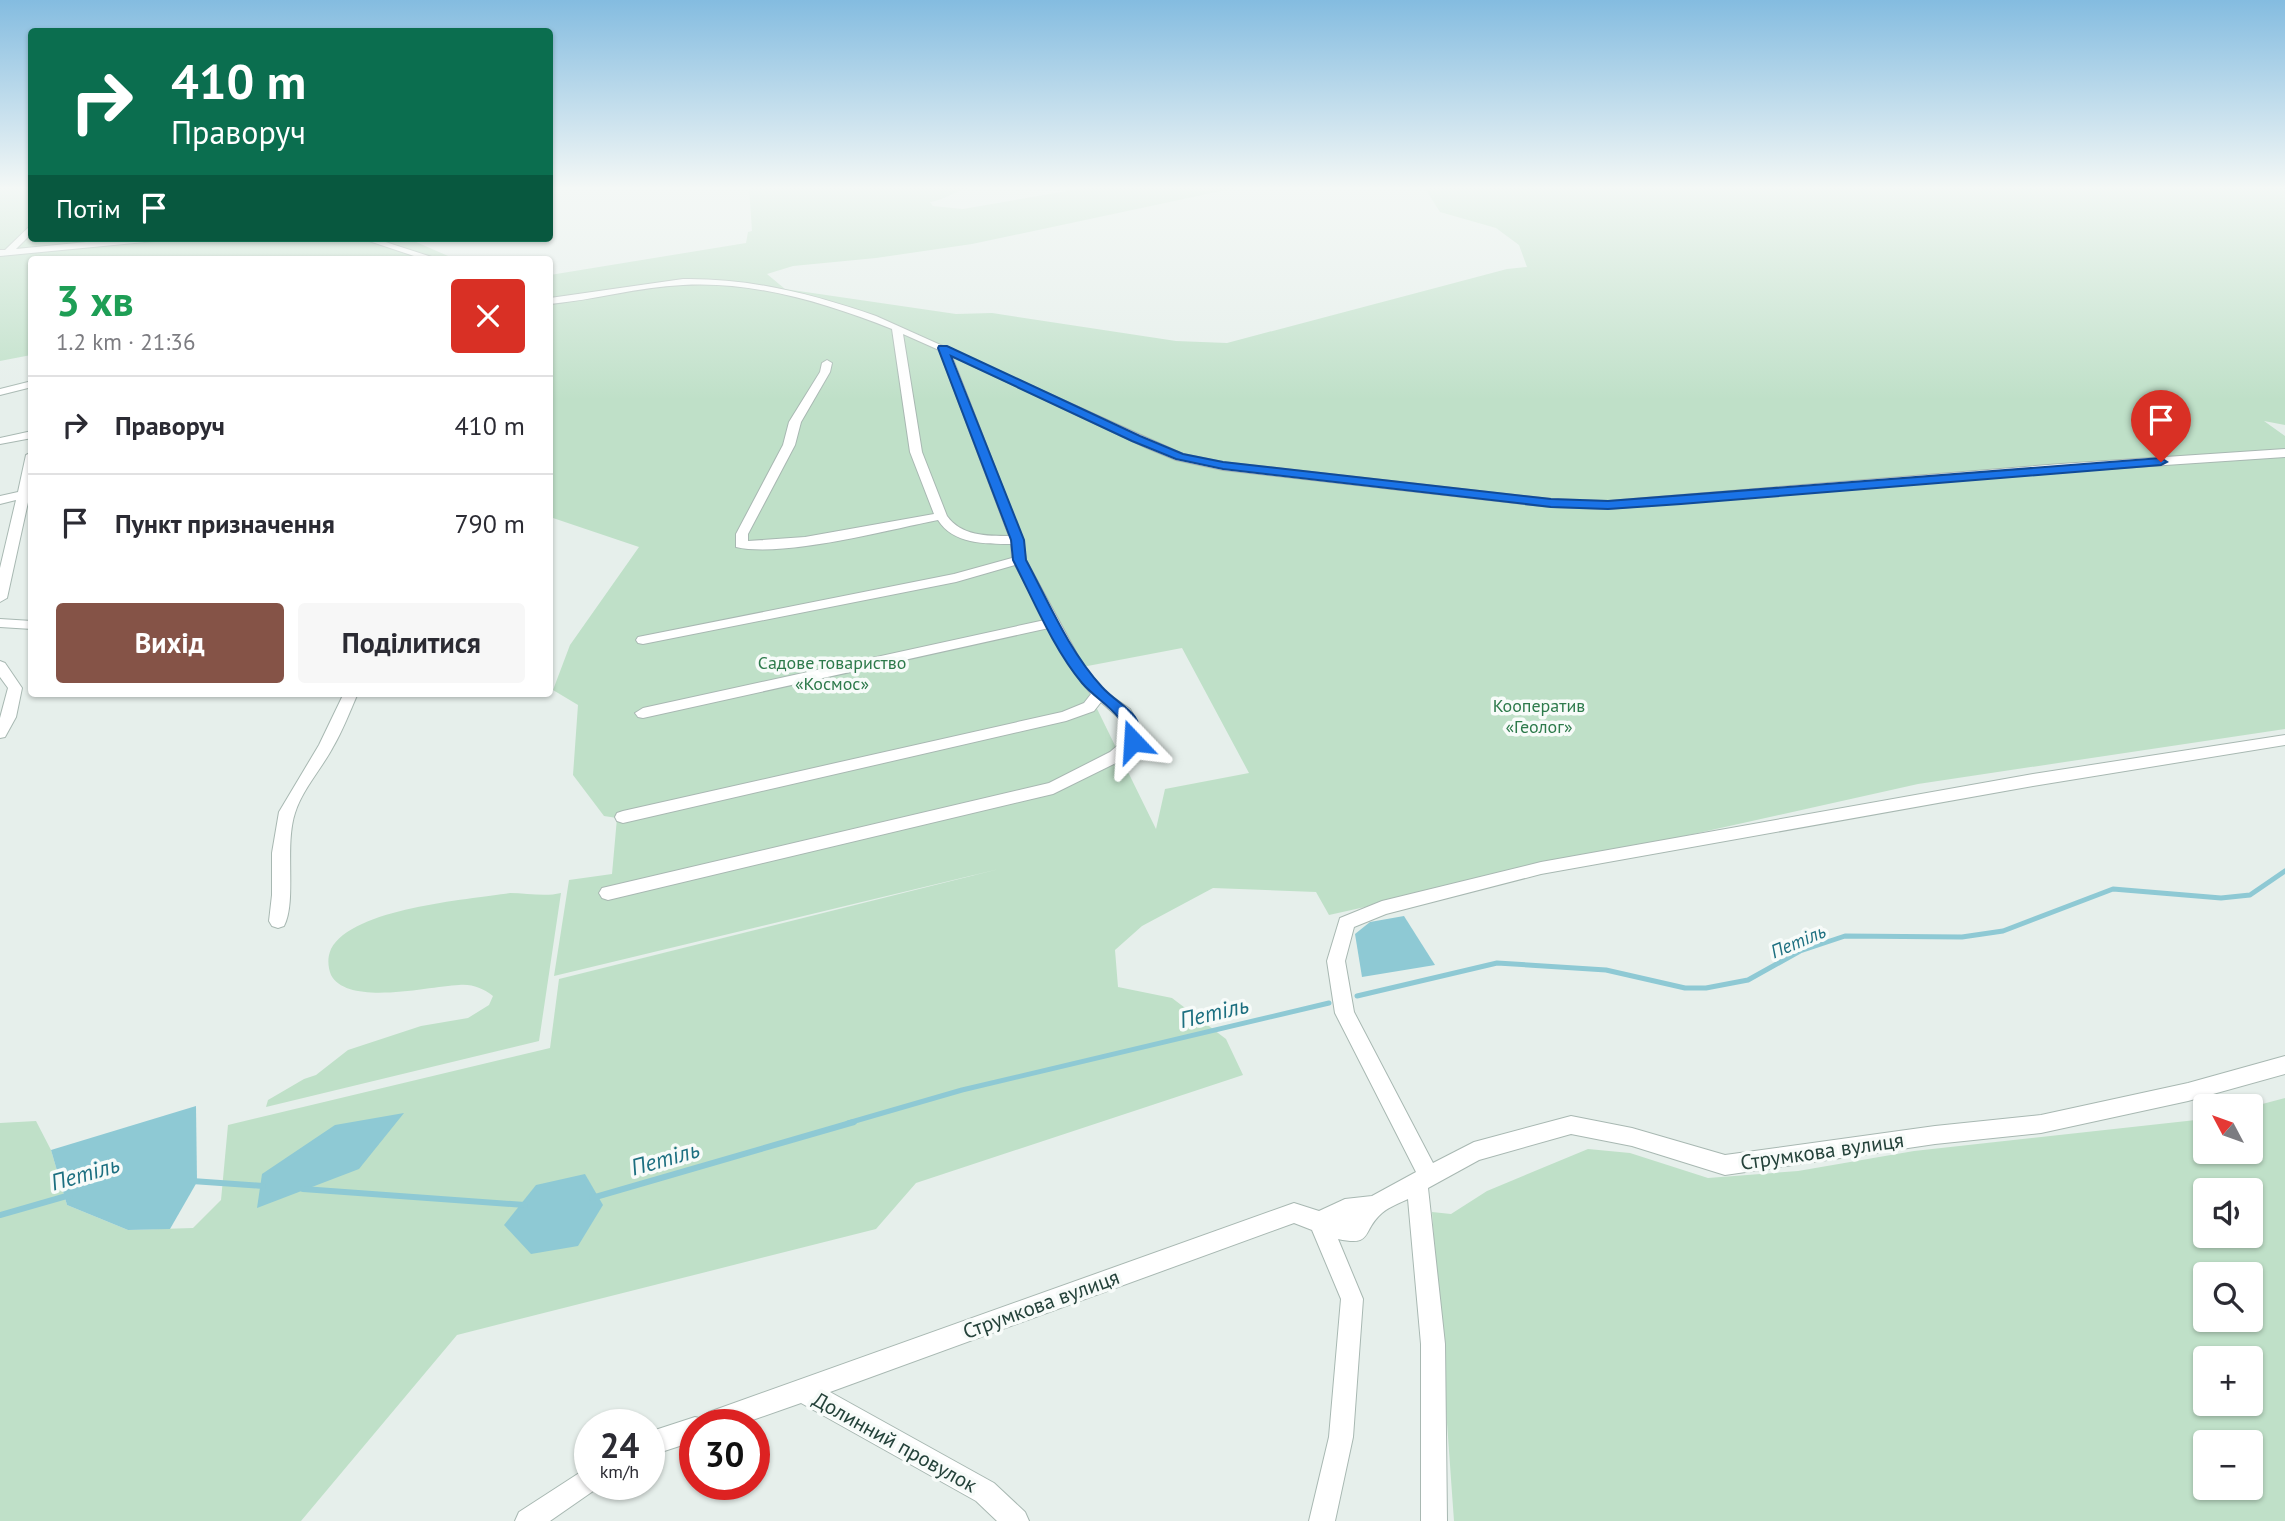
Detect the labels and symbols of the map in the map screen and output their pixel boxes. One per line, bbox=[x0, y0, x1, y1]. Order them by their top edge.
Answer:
pin bbox=[2131, 390, 2191, 462]
park label: Садове товариство «Космос» bbox=[758, 651, 906, 695]
park label: Кооператив «Геолог» bbox=[1493, 694, 1585, 738]
position arrow bbox=[1096, 704, 1170, 778]
water label: Петіль bbox=[1767, 919, 1829, 963]
water label: Петіль bbox=[1177, 990, 1251, 1034]
north arrow bbox=[2193, 1094, 2263, 1164]
street label: Струмкова вулиця bbox=[1739, 1126, 1905, 1176]
water label: Петіль bbox=[627, 1134, 703, 1182]
water label: Петіль bbox=[47, 1149, 123, 1197]
street label: Струмкова вулиця bbox=[959, 1263, 1123, 1345]
street label: Долинний провулок bbox=[808, 1386, 982, 1498]
speed limit sign: 30 bbox=[679, 1409, 770, 1500]

